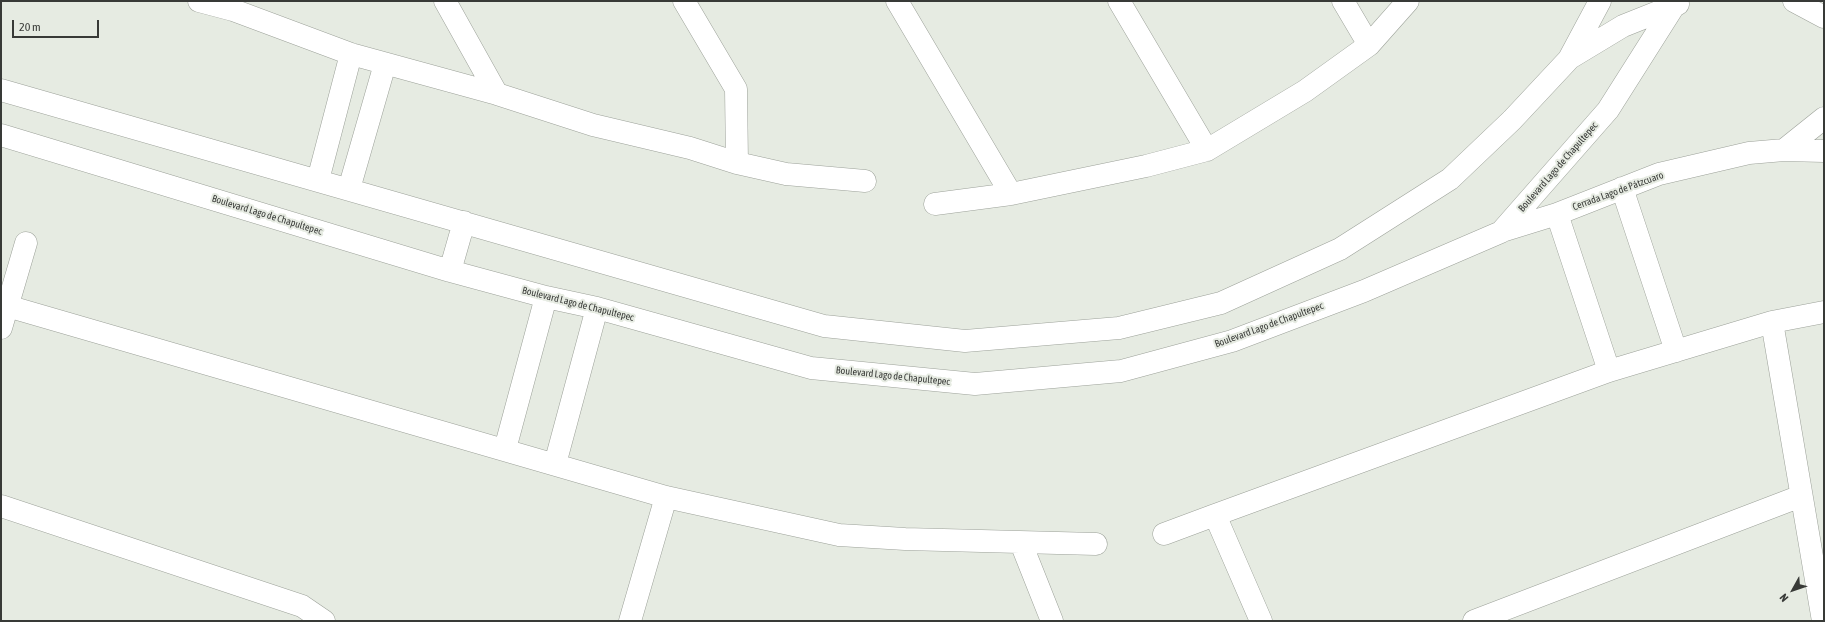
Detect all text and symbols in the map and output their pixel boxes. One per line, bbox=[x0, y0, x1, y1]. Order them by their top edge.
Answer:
scale bar bbox=[14, 12, 101, 38]
text: 20 m bbox=[19, 20, 41, 34]
street label: Boulevard Lago de Chapultepec bbox=[1516, 120, 1600, 214]
street label: Cerrada Lago de Pátzcuaro bbox=[1571, 169, 1665, 213]
street label: Boulevard Lago de Chapultepec bbox=[210, 192, 324, 238]
street label: Boulevard Lago de Chapultepec bbox=[521, 284, 635, 324]
street label: Boulevard Lago de Chapultepec bbox=[1213, 300, 1325, 350]
street label: Boulevard Lago de Chapultepec bbox=[835, 364, 951, 388]
north arrow bbox=[1773, 570, 1813, 610]
text: N bbox=[1777, 591, 1790, 604]

